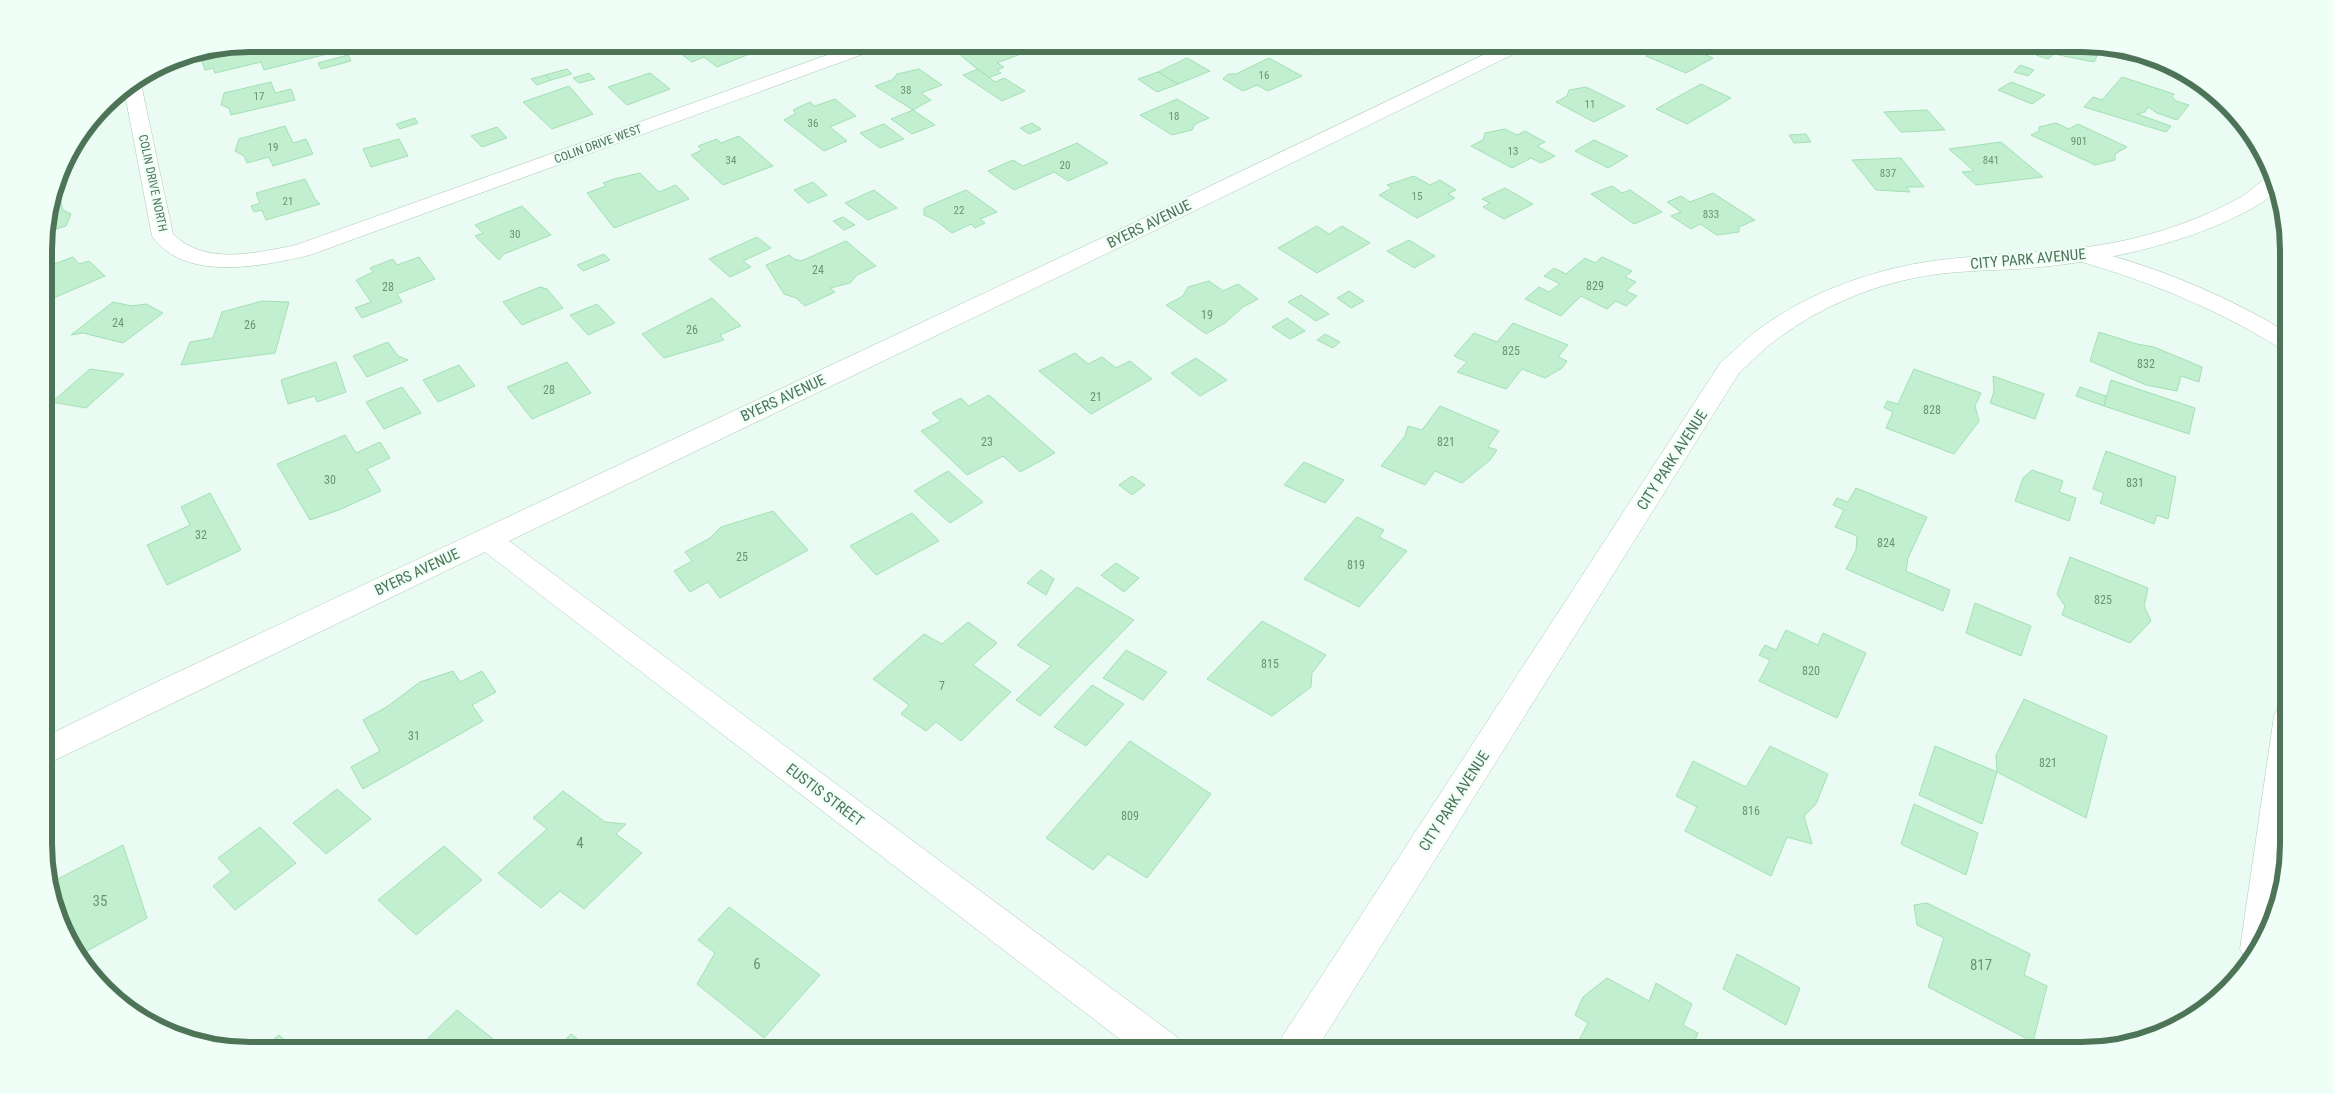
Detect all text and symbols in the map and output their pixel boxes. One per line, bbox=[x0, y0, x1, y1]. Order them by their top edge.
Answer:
house number: 16 bbox=[1259, 69, 1269, 82]
house number: 38 bbox=[901, 84, 911, 97]
house number: 17 bbox=[254, 90, 264, 103]
house number: 11 bbox=[1585, 98, 1595, 111]
house number: 18 bbox=[1169, 110, 1179, 123]
house number: 36 bbox=[808, 117, 818, 130]
street label: COLIN DRIVE WEST bbox=[552, 122, 644, 166]
street label: COLIN DRIVE NORTH bbox=[136, 133, 170, 233]
house number: 901 bbox=[2071, 135, 2087, 148]
house number: 19 bbox=[268, 141, 278, 154]
house number: 13 bbox=[1508, 145, 1518, 158]
house number: 34 bbox=[726, 154, 737, 167]
house number: 841 bbox=[1983, 154, 1999, 167]
house number: 20 bbox=[1060, 159, 1070, 172]
house number: 837 bbox=[1880, 167, 1896, 180]
house number: 15 bbox=[1412, 190, 1422, 203]
house number: 21 bbox=[283, 195, 293, 208]
street label: BYERS AVENUE bbox=[1104, 196, 1194, 252]
house number: 22 bbox=[954, 204, 964, 217]
house number: 833 bbox=[1703, 208, 1719, 221]
house number: 30 bbox=[510, 228, 520, 241]
street label: CITY PARK AVENUE bbox=[1969, 245, 2087, 273]
house number: 24 bbox=[812, 263, 824, 277]
house number: 829 bbox=[1586, 279, 1604, 293]
house number: 28 bbox=[382, 280, 394, 294]
house number: 19 bbox=[1201, 308, 1213, 322]
house number: 24 bbox=[112, 316, 124, 330]
house number: 26 bbox=[244, 318, 256, 332]
house number: 26 bbox=[686, 323, 698, 337]
house number: 825 bbox=[1502, 344, 1520, 358]
house number: 832 bbox=[2137, 357, 2155, 371]
street label: BYERS AVENUE bbox=[738, 371, 828, 425]
house number: 28 bbox=[543, 383, 555, 397]
house number: 21 bbox=[1090, 390, 1102, 404]
house number: 828 bbox=[1923, 403, 1941, 417]
street label: CITY PARK AVENUE bbox=[1633, 407, 1711, 513]
house number: 23 bbox=[981, 435, 993, 449]
house number: 821 bbox=[1437, 435, 1455, 449]
house number: 30 bbox=[324, 473, 336, 487]
house number: 831 bbox=[2126, 476, 2144, 490]
house number: 32 bbox=[195, 528, 207, 542]
house number: 824 bbox=[1877, 536, 1895, 550]
street label: BYERS AVENUE bbox=[372, 545, 462, 599]
house number: 25 bbox=[736, 550, 748, 564]
house number: 819 bbox=[1347, 558, 1365, 572]
house number: 825 bbox=[2094, 593, 2112, 607]
house number: 815 bbox=[1261, 657, 1279, 671]
house number: 820 bbox=[1802, 664, 1820, 678]
house number: 7 bbox=[939, 679, 945, 693]
house number: 31 bbox=[408, 729, 420, 743]
street label: CITY PARK AVENUE bbox=[1415, 748, 1493, 854]
house number: 821 bbox=[2039, 756, 2057, 770]
street label: EUSTIS STREET bbox=[783, 760, 868, 830]
house number: 816 bbox=[1742, 804, 1760, 818]
house number: 809 bbox=[1121, 809, 1139, 823]
house number: 4 bbox=[576, 834, 584, 852]
house number: 35 bbox=[93, 892, 107, 910]
house number: 6 bbox=[753, 955, 761, 973]
house number: 817 bbox=[1970, 956, 1992, 974]

